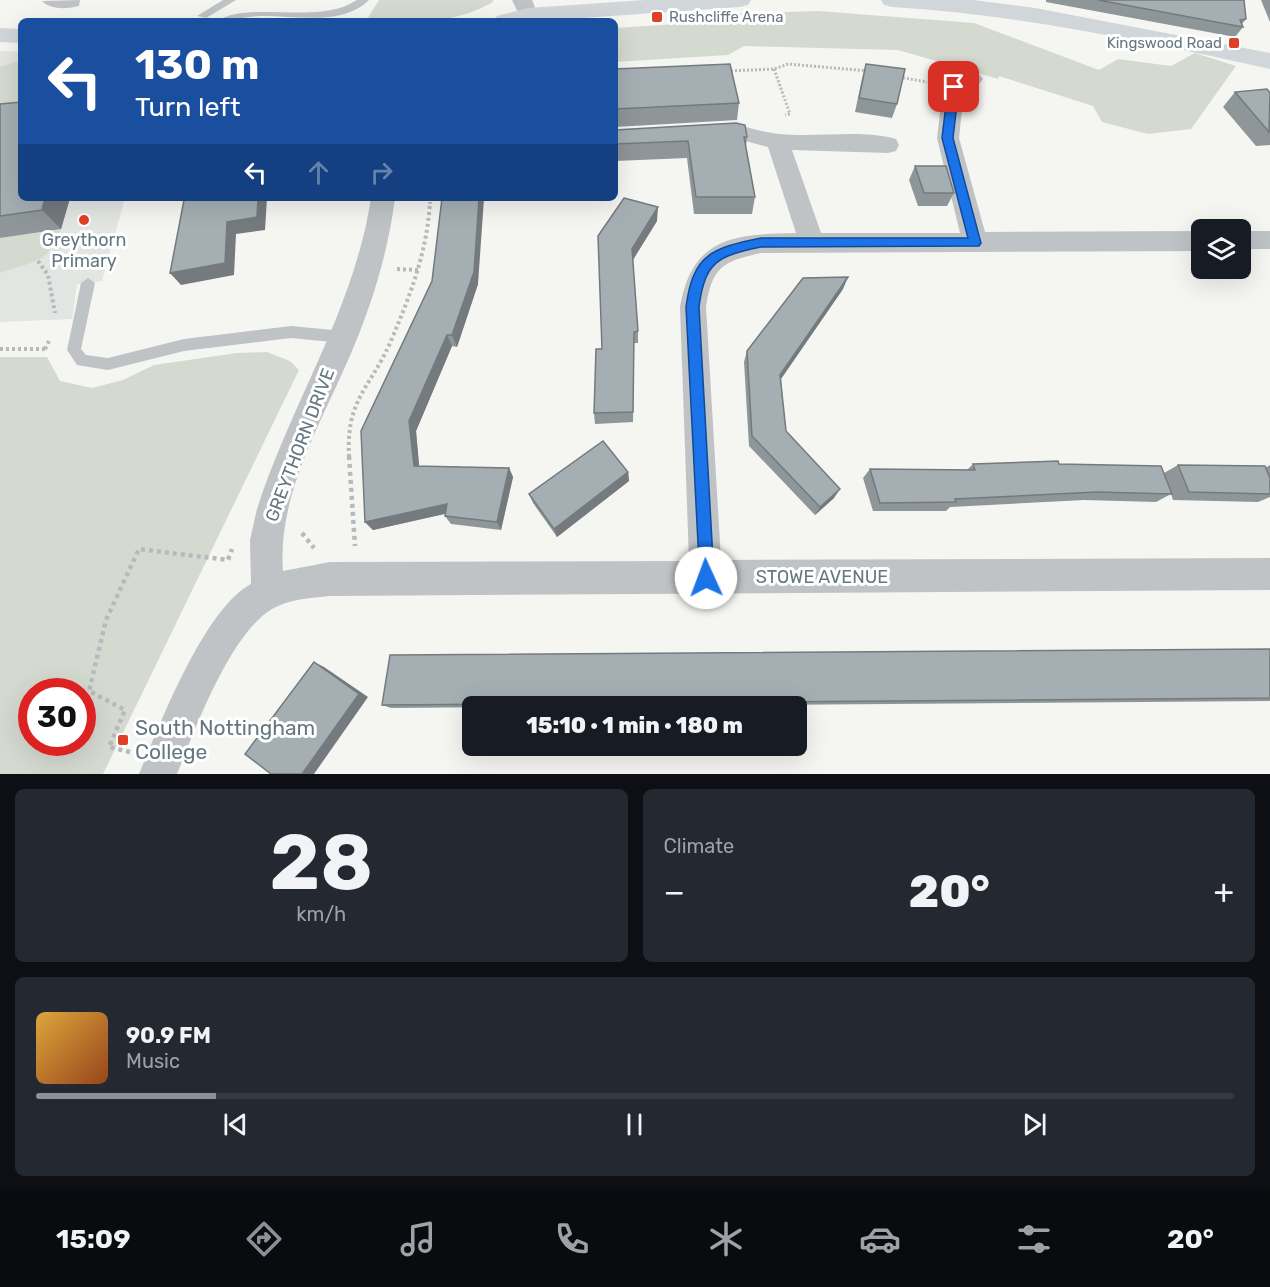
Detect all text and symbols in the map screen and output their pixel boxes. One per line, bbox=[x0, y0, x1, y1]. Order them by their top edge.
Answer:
place label: Rushcliffe Arena bbox=[669, 8, 783, 26]
marker: Rushcliffe Arena bbox=[650, 10, 664, 24]
place label: Kingswood Road bbox=[1107, 34, 1222, 52]
marker: Kingswood Road bbox=[1227, 36, 1241, 50]
text: 130 m bbox=[135, 40, 260, 90]
icon: left bbox=[36, 42, 114, 120]
pin bbox=[928, 61, 979, 112]
icon: arrive bbox=[937, 70, 970, 103]
text: Turn left bbox=[135, 91, 240, 123]
icon: left bbox=[239, 156, 272, 189]
icon: ahead bbox=[302, 156, 335, 189]
icon: right bbox=[365, 156, 398, 189]
marker: Greythorn Primary bbox=[77, 213, 91, 227]
map controls bbox=[1191, 219, 1251, 279]
button: layers bbox=[1191, 219, 1251, 279]
place label: Greythorn Primary bbox=[42, 229, 126, 272]
street label: GREYTHORN DRIVE bbox=[261, 365, 339, 525]
position arrow bbox=[674, 546, 738, 610]
street label: STOWE AVENUE bbox=[756, 566, 888, 588]
speed limit sign: 30 bbox=[18, 678, 96, 756]
text: 15:10 · 1 min · 180 m bbox=[526, 712, 743, 739]
place label: South Nottingham College bbox=[135, 715, 315, 764]
marker: South Nottingham College bbox=[116, 733, 130, 747]
text: 28 bbox=[269, 816, 373, 909]
text: Climate bbox=[664, 834, 734, 858]
text: 20° bbox=[909, 865, 990, 918]
text: − bbox=[664, 872, 685, 911]
text: + bbox=[1213, 872, 1234, 911]
text: km/h bbox=[296, 902, 346, 926]
text: 90.9 FM bbox=[126, 1022, 211, 1049]
text: Music bbox=[126, 1049, 180, 1073]
icon: previous bbox=[219, 1108, 252, 1141]
icon: pause bbox=[618, 1108, 651, 1141]
icon: next bbox=[1018, 1108, 1051, 1141]
icon: directions bbox=[243, 1218, 285, 1260]
icon: music bbox=[397, 1218, 439, 1260]
icon: phone bbox=[551, 1218, 593, 1260]
icon: climate bbox=[705, 1218, 747, 1260]
icon: car bbox=[859, 1218, 901, 1260]
icon: filters bbox=[1013, 1218, 1055, 1260]
text: 15:09 bbox=[56, 1223, 130, 1255]
text: 20° bbox=[1167, 1223, 1214, 1255]

